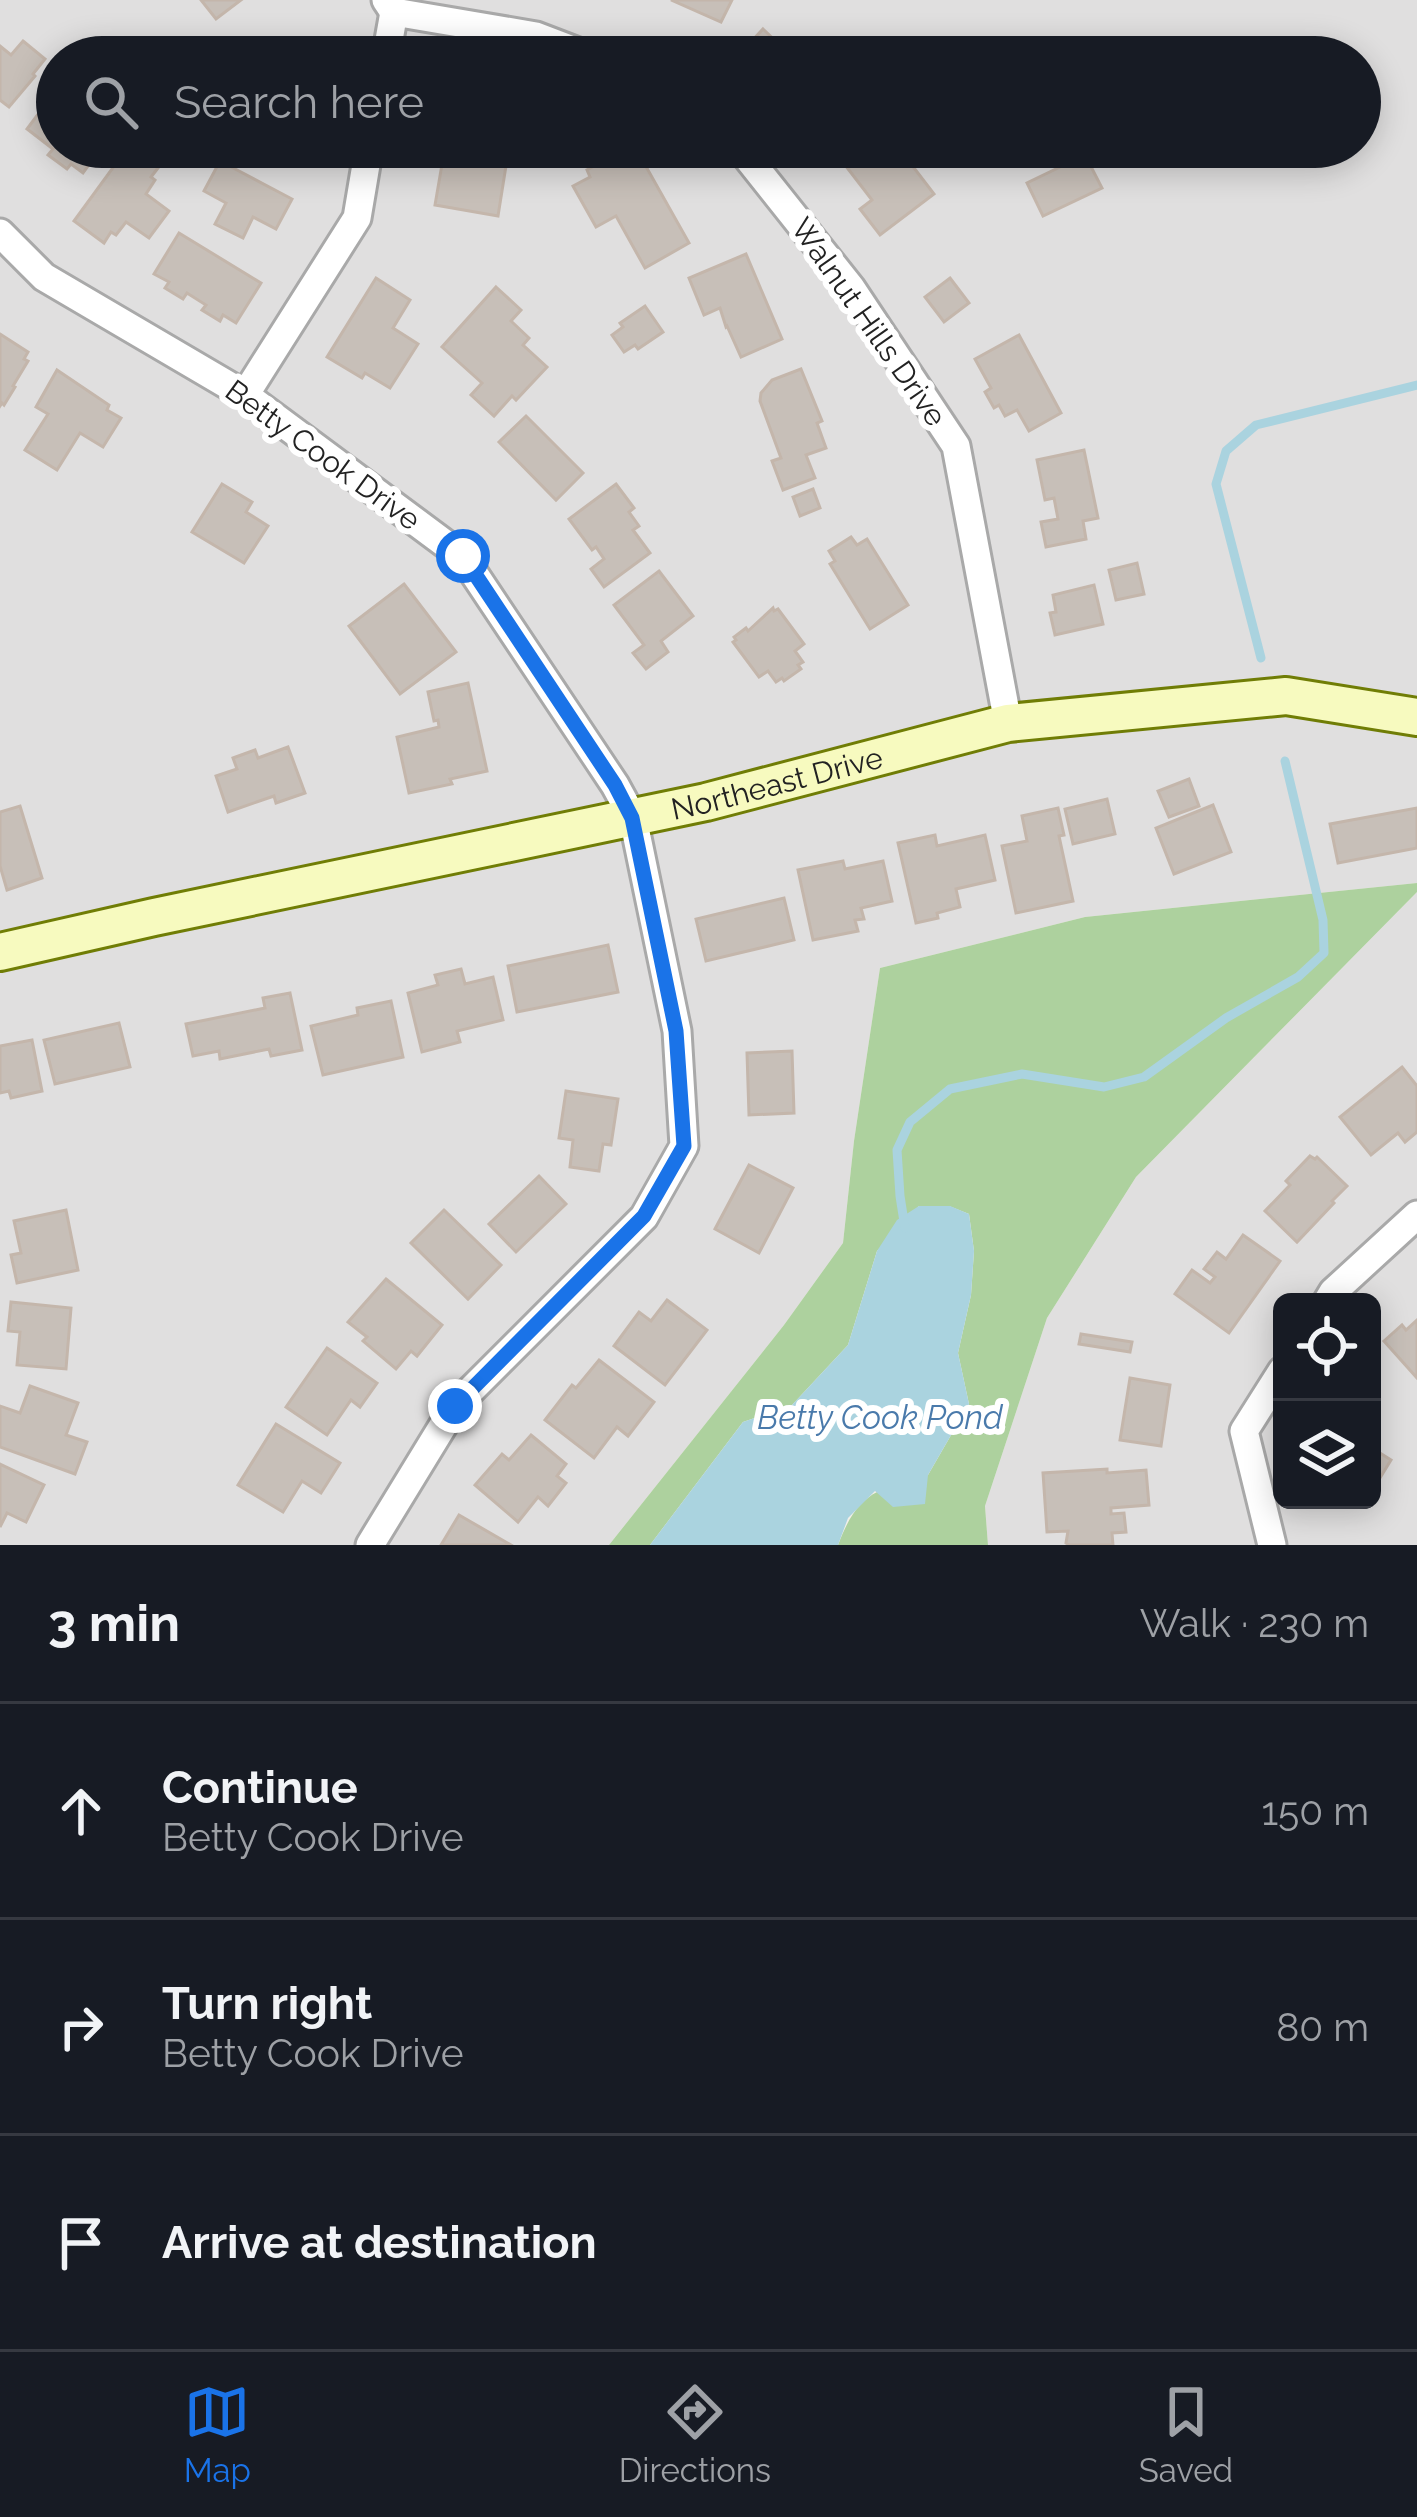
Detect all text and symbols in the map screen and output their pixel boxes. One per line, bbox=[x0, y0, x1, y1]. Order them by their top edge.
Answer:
search box bbox=[36, 36, 1381, 168]
icon: search bbox=[78, 69, 144, 135]
text: Search here bbox=[174, 76, 424, 129]
street label: Walnut Hills Drive bbox=[784, 211, 954, 433]
street label: Betty Cook Drive bbox=[219, 373, 427, 537]
route start bbox=[436, 529, 490, 583]
street label: Northeast Drive bbox=[668, 739, 886, 826]
map controls bbox=[1273, 1293, 1381, 1509]
button: locate bbox=[1273, 1293, 1381, 1401]
route end bbox=[428, 1379, 482, 1433]
water label: Betty Cook Pond bbox=[757, 1398, 1004, 1437]
button: layers bbox=[1273, 1401, 1381, 1509]
text: 3 min bbox=[48, 1593, 180, 1653]
text: Walk · 230 m bbox=[1140, 1600, 1369, 1646]
text: Continue bbox=[162, 1761, 358, 1814]
icon: ahead bbox=[48, 1778, 114, 1844]
text: 150 m bbox=[1261, 1788, 1369, 1834]
text: Betty Cook Drive bbox=[162, 1814, 464, 1860]
text: Turn right bbox=[162, 1977, 372, 2030]
icon: right bbox=[48, 1994, 114, 2060]
text: 80 m bbox=[1276, 2004, 1369, 2050]
text: Betty Cook Drive bbox=[162, 2030, 464, 2076]
icon: arrive bbox=[48, 2210, 114, 2276]
text: Arrive at destination bbox=[162, 2216, 597, 2269]
tab: Map bbox=[184, 2379, 251, 2490]
tab: Directions bbox=[619, 2379, 771, 2490]
tab: Saved bbox=[1139, 2379, 1233, 2490]

